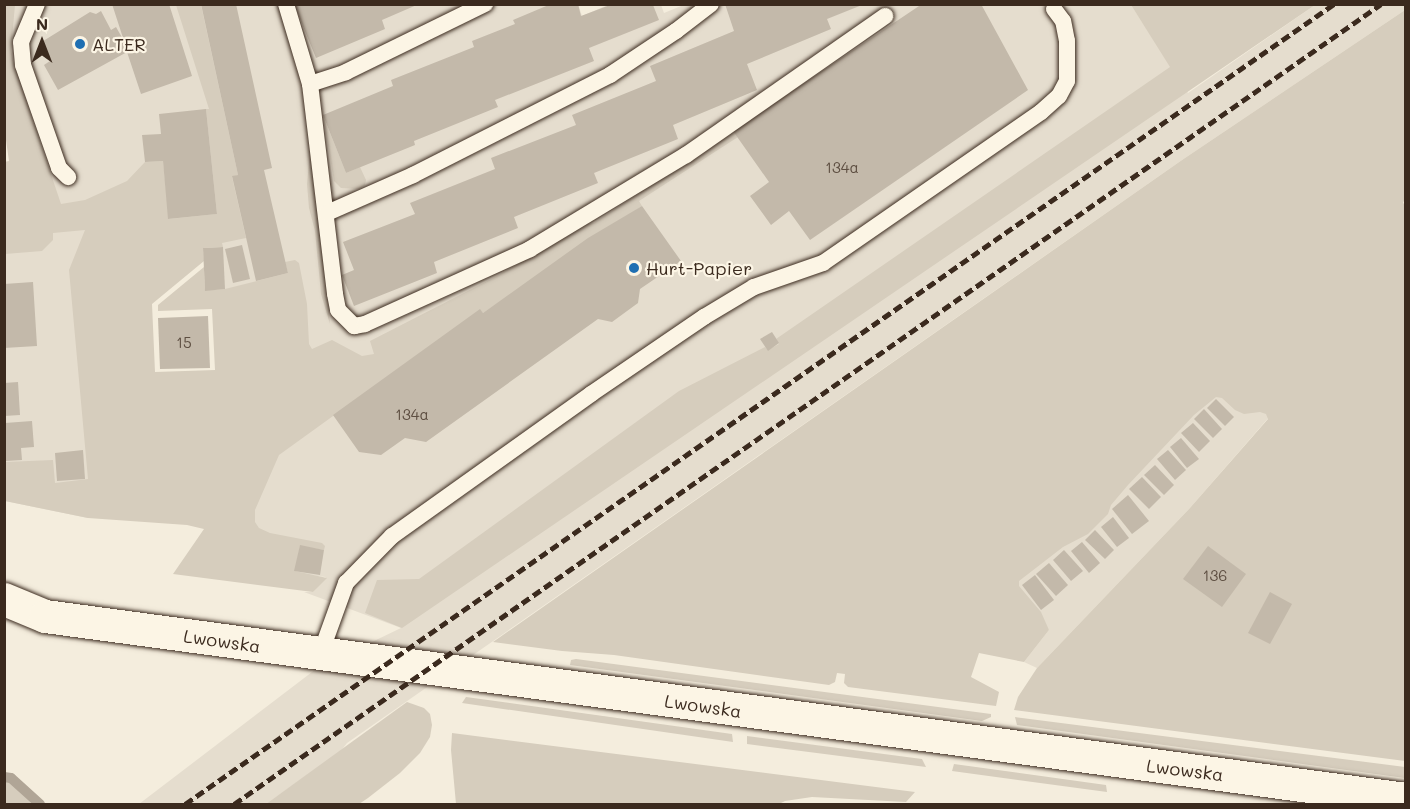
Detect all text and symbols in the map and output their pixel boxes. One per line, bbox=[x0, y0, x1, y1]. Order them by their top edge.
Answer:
north arrow bbox=[12, 12, 72, 72]
text: N bbox=[36, 13, 48, 34]
place label: ALTER bbox=[92, 33, 146, 55]
marker: ALTER bbox=[73, 37, 87, 51]
house number: 134a bbox=[825, 159, 859, 177]
place label: Hurt-Papier bbox=[646, 257, 752, 279]
marker: Hurt-Papier bbox=[627, 261, 641, 275]
house number: 15 bbox=[176, 334, 192, 352]
house number: 134a bbox=[395, 406, 429, 424]
house number: 136 bbox=[1203, 567, 1227, 585]
street label: Lwowska bbox=[182, 625, 262, 657]
street label: Lwowska bbox=[663, 690, 743, 722]
street label: Lwowska bbox=[1145, 755, 1225, 785]

